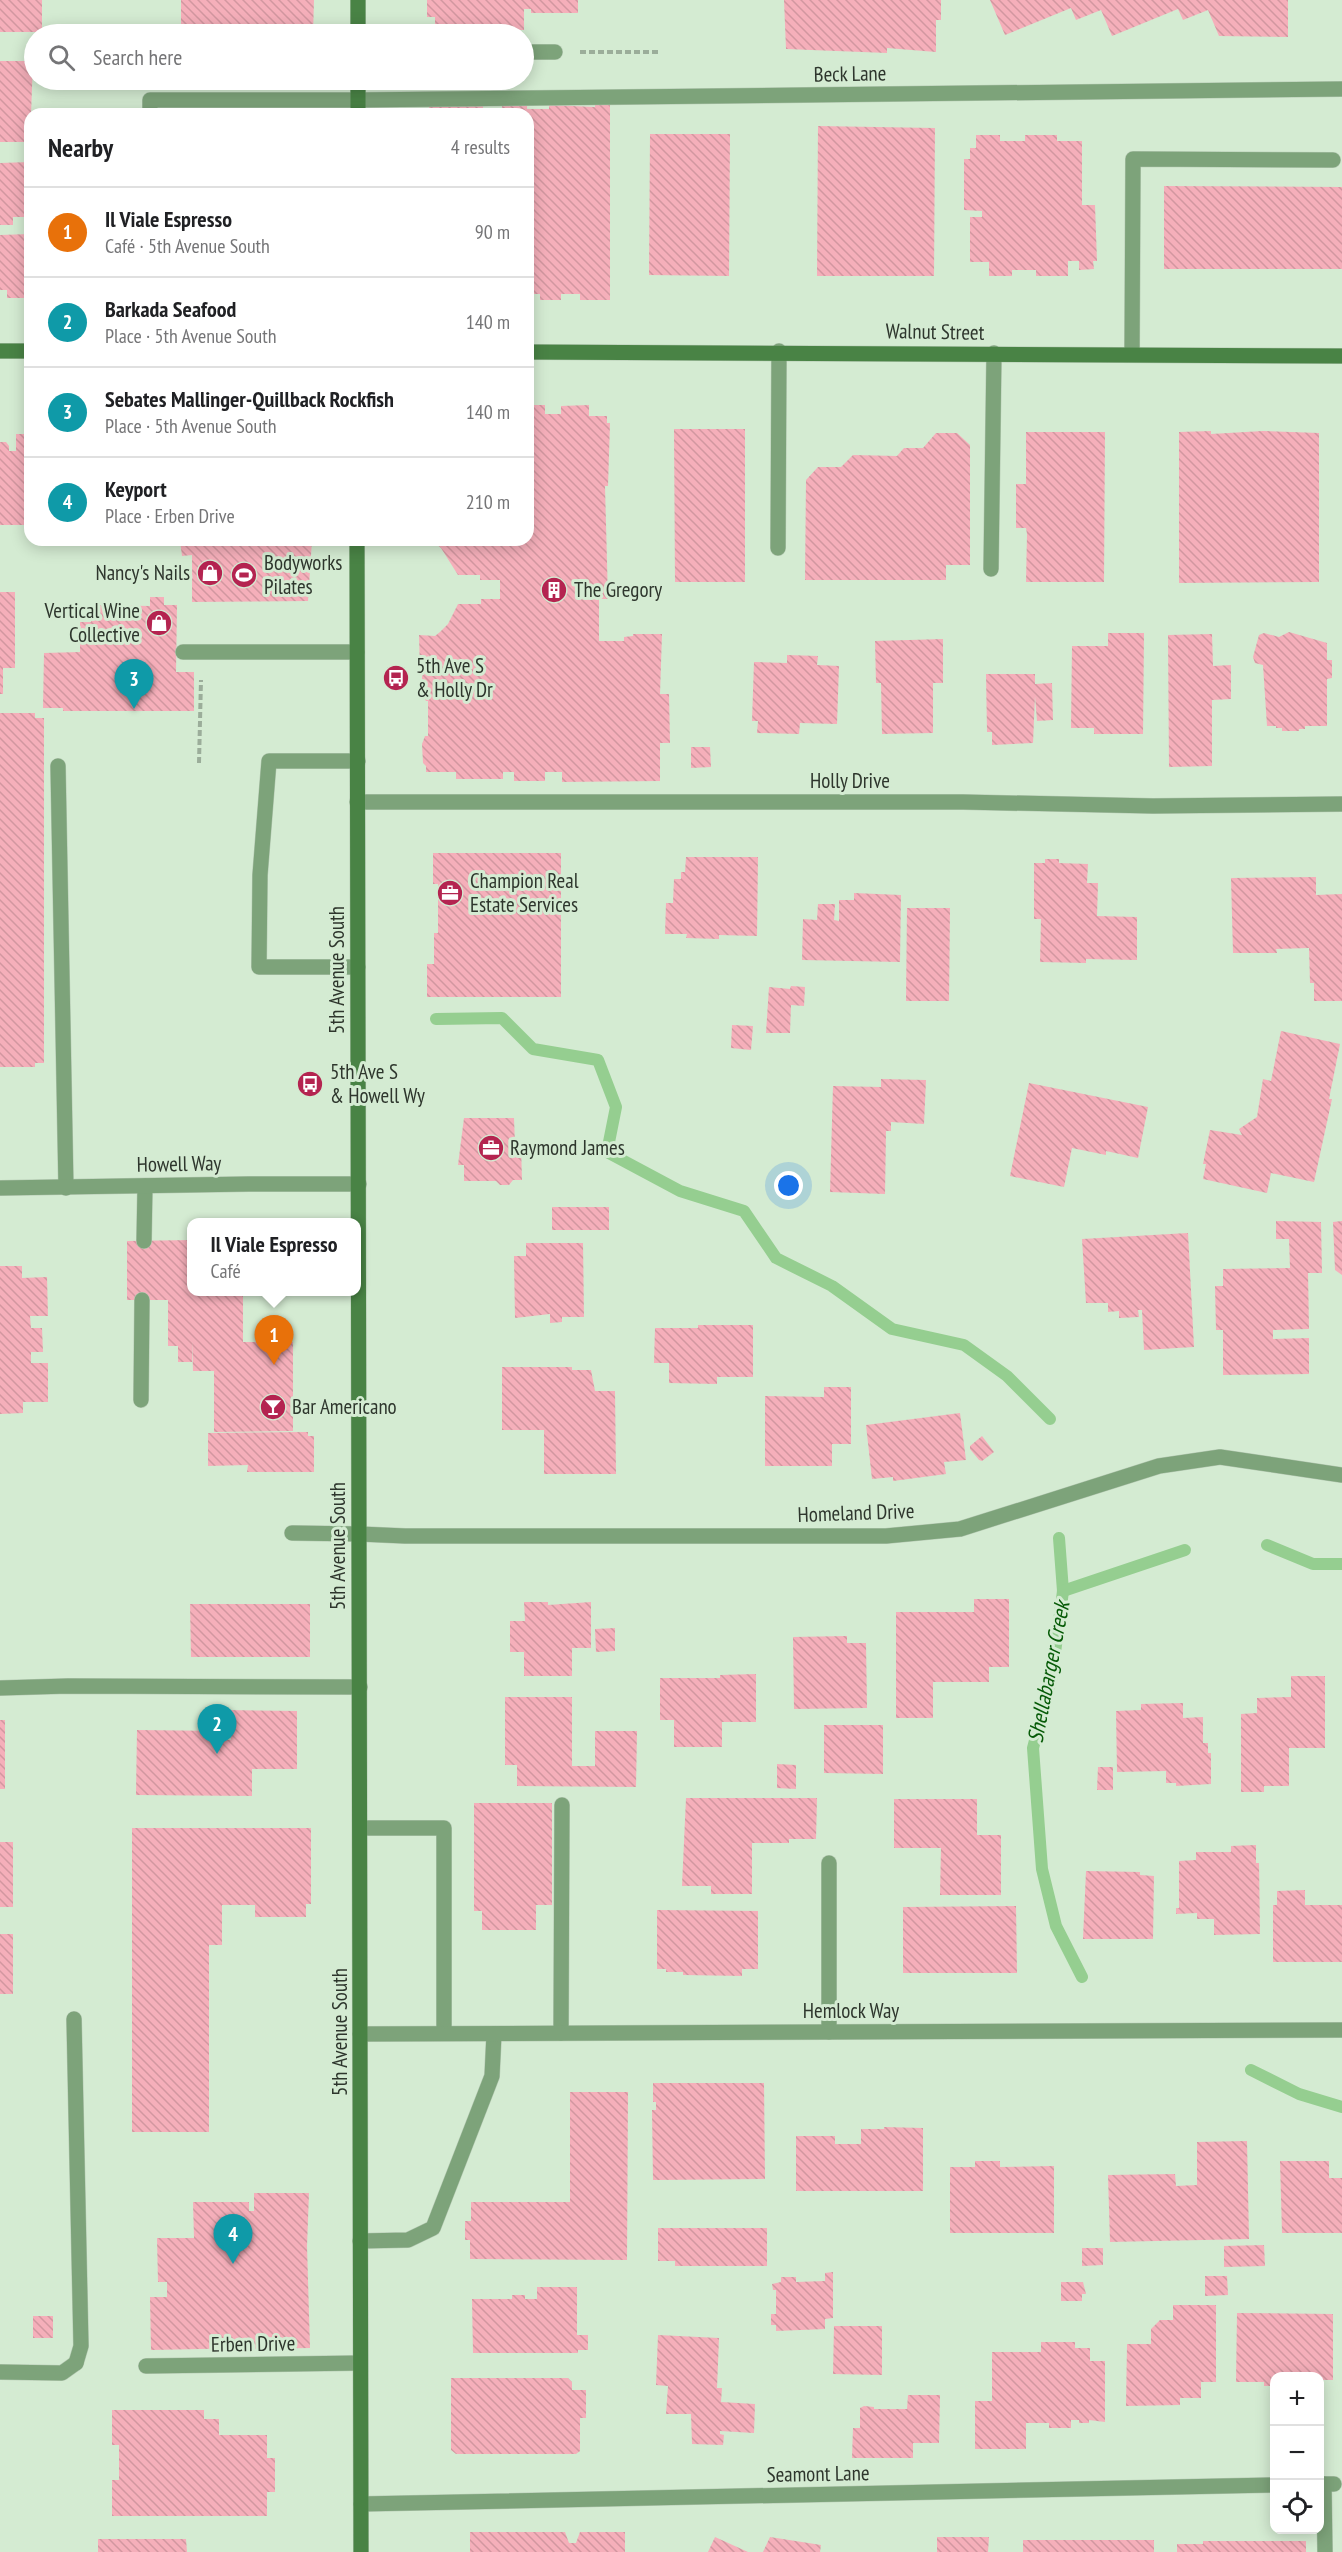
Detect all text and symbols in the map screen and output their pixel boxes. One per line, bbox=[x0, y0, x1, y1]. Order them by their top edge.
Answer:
search box bbox=[24, 24, 534, 90]
icon: search bbox=[45, 41, 78, 74]
text: Search here bbox=[93, 43, 182, 71]
street label: Beck Lane bbox=[813, 59, 887, 88]
text: Nearby bbox=[48, 131, 113, 164]
text: 4 results bbox=[451, 134, 510, 160]
text: Il Viale Espresso bbox=[105, 205, 232, 233]
text: 1 bbox=[63, 219, 72, 245]
text: 90 m bbox=[475, 219, 510, 245]
text: Café · 5th Avenue South bbox=[105, 233, 270, 259]
text: Barkada Seafood bbox=[105, 295, 236, 323]
text: 2 bbox=[63, 309, 72, 335]
text: 140 m bbox=[466, 309, 510, 335]
street label: Walnut Street bbox=[885, 317, 985, 346]
text: Place · 5th Avenue South bbox=[105, 323, 276, 349]
text: Sebates Mallinger-Quillback Rockfish bbox=[105, 385, 394, 413]
text: 3 bbox=[63, 399, 72, 425]
text: 140 m bbox=[466, 399, 510, 425]
text: Place · 5th Avenue South bbox=[105, 413, 276, 439]
text: Keyport bbox=[105, 475, 167, 503]
text: 4 bbox=[63, 489, 72, 515]
text: 210 m bbox=[466, 489, 510, 515]
text: Place · Erben Drive bbox=[105, 503, 235, 529]
place label: Bodyworks Pilates bbox=[264, 549, 342, 600]
shop icon: Nancy's Nails bbox=[195, 558, 225, 588]
place label: Nancy's Nails bbox=[95, 559, 190, 586]
sports icon: Bodyworks Pilates bbox=[229, 560, 259, 590]
building icon: The Gregory bbox=[539, 575, 569, 605]
place label: The Gregory bbox=[574, 576, 662, 603]
place label: Vertical Wine Collective bbox=[44, 597, 140, 648]
shop icon: Vertical Wine Collective bbox=[144, 608, 174, 638]
place label: 5th Ave S & Holly Dr bbox=[416, 652, 493, 703]
pin: 3 bbox=[114, 660, 154, 709]
bus stop icon: 5th Ave S & Holly Dr bbox=[381, 663, 411, 693]
street label: Holly Drive bbox=[810, 767, 890, 794]
place label: Champion Real Estate Services bbox=[470, 867, 579, 918]
office icon: Champion Real Estate Services bbox=[435, 878, 465, 908]
street label: 5th Avenue South bbox=[323, 906, 350, 1034]
place label: 5th Ave S & Howell Wy bbox=[330, 1058, 425, 1109]
bus stop icon: 5th Ave S & Howell Wy bbox=[295, 1069, 325, 1099]
office icon: Raymond James bbox=[476, 1133, 506, 1163]
place label: Raymond James bbox=[510, 1134, 625, 1161]
street label: Howell Way bbox=[136, 1149, 222, 1178]
your location bbox=[774, 1171, 803, 1200]
popup bbox=[187, 1218, 361, 1296]
text: Il Viale Espresso bbox=[211, 1230, 337, 1258]
text: Café bbox=[211, 1258, 241, 1284]
pin: 1 bbox=[254, 1316, 294, 1365]
bar icon: Bar Americano bbox=[258, 1392, 288, 1422]
place label: Bar Americano bbox=[292, 1393, 397, 1420]
street label: 5th Avenue South bbox=[324, 1482, 351, 1610]
street label: Homeland Drive bbox=[797, 1497, 915, 1528]
water label: Shellabarger Creek bbox=[1021, 1597, 1076, 1745]
pin: 2 bbox=[198, 1704, 236, 1754]
street label: 5th Avenue South bbox=[326, 1968, 353, 2096]
street label: Hemlock Way bbox=[803, 1997, 899, 2024]
pin: 4 bbox=[214, 2214, 252, 2264]
street label: Erben Drive bbox=[211, 2329, 295, 2358]
map controls bbox=[1270, 2372, 1324, 2534]
button: + bbox=[1270, 2372, 1324, 2426]
button: − bbox=[1270, 2426, 1324, 2480]
street label: Seamont Lane bbox=[766, 2459, 870, 2488]
button: locate bbox=[1270, 2480, 1324, 2534]

